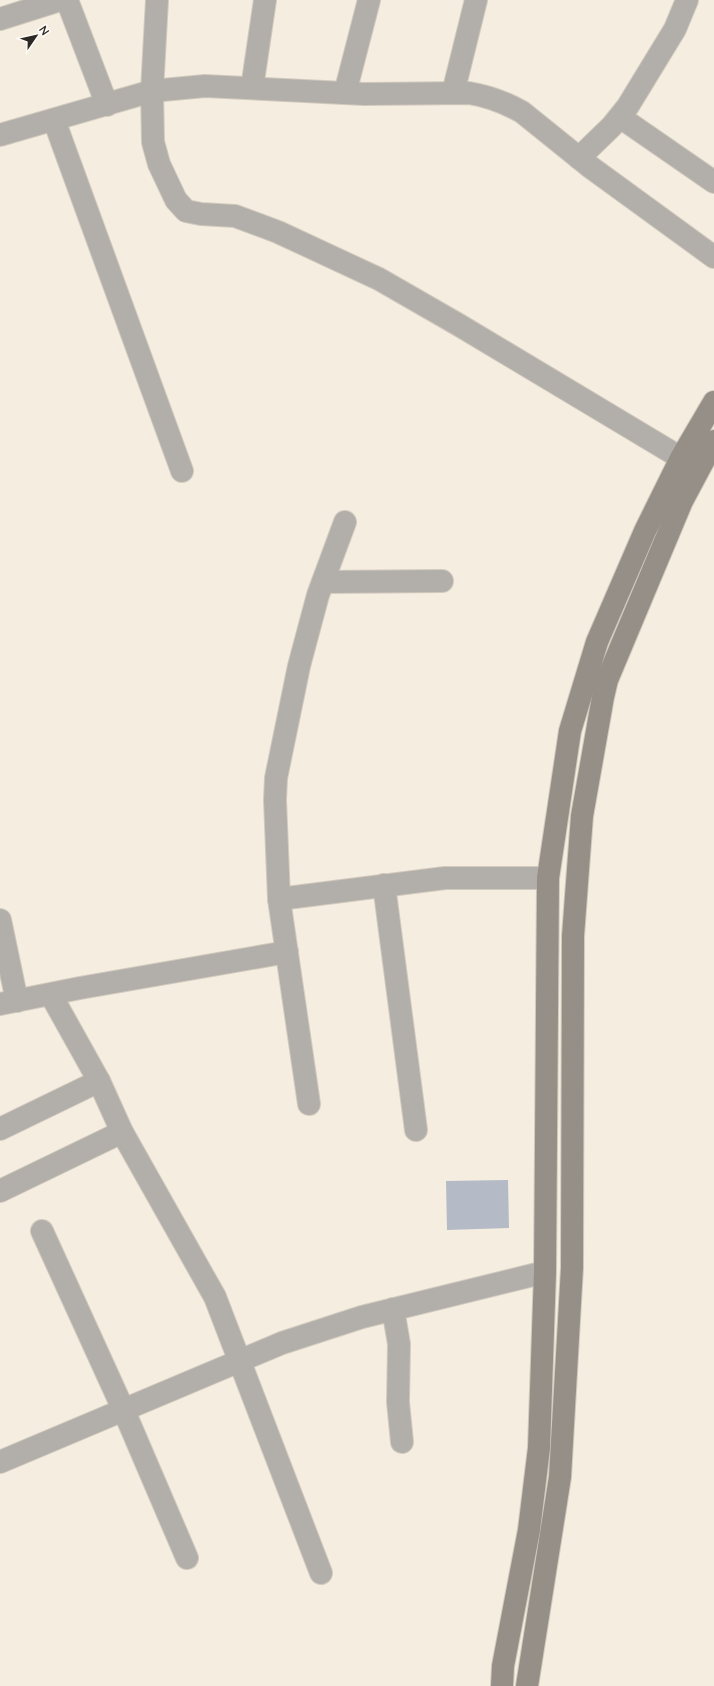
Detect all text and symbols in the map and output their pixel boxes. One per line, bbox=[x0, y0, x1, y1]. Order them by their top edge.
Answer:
north arrow bbox=[16, 16, 56, 56]
text: N bbox=[37, 23, 52, 37]

